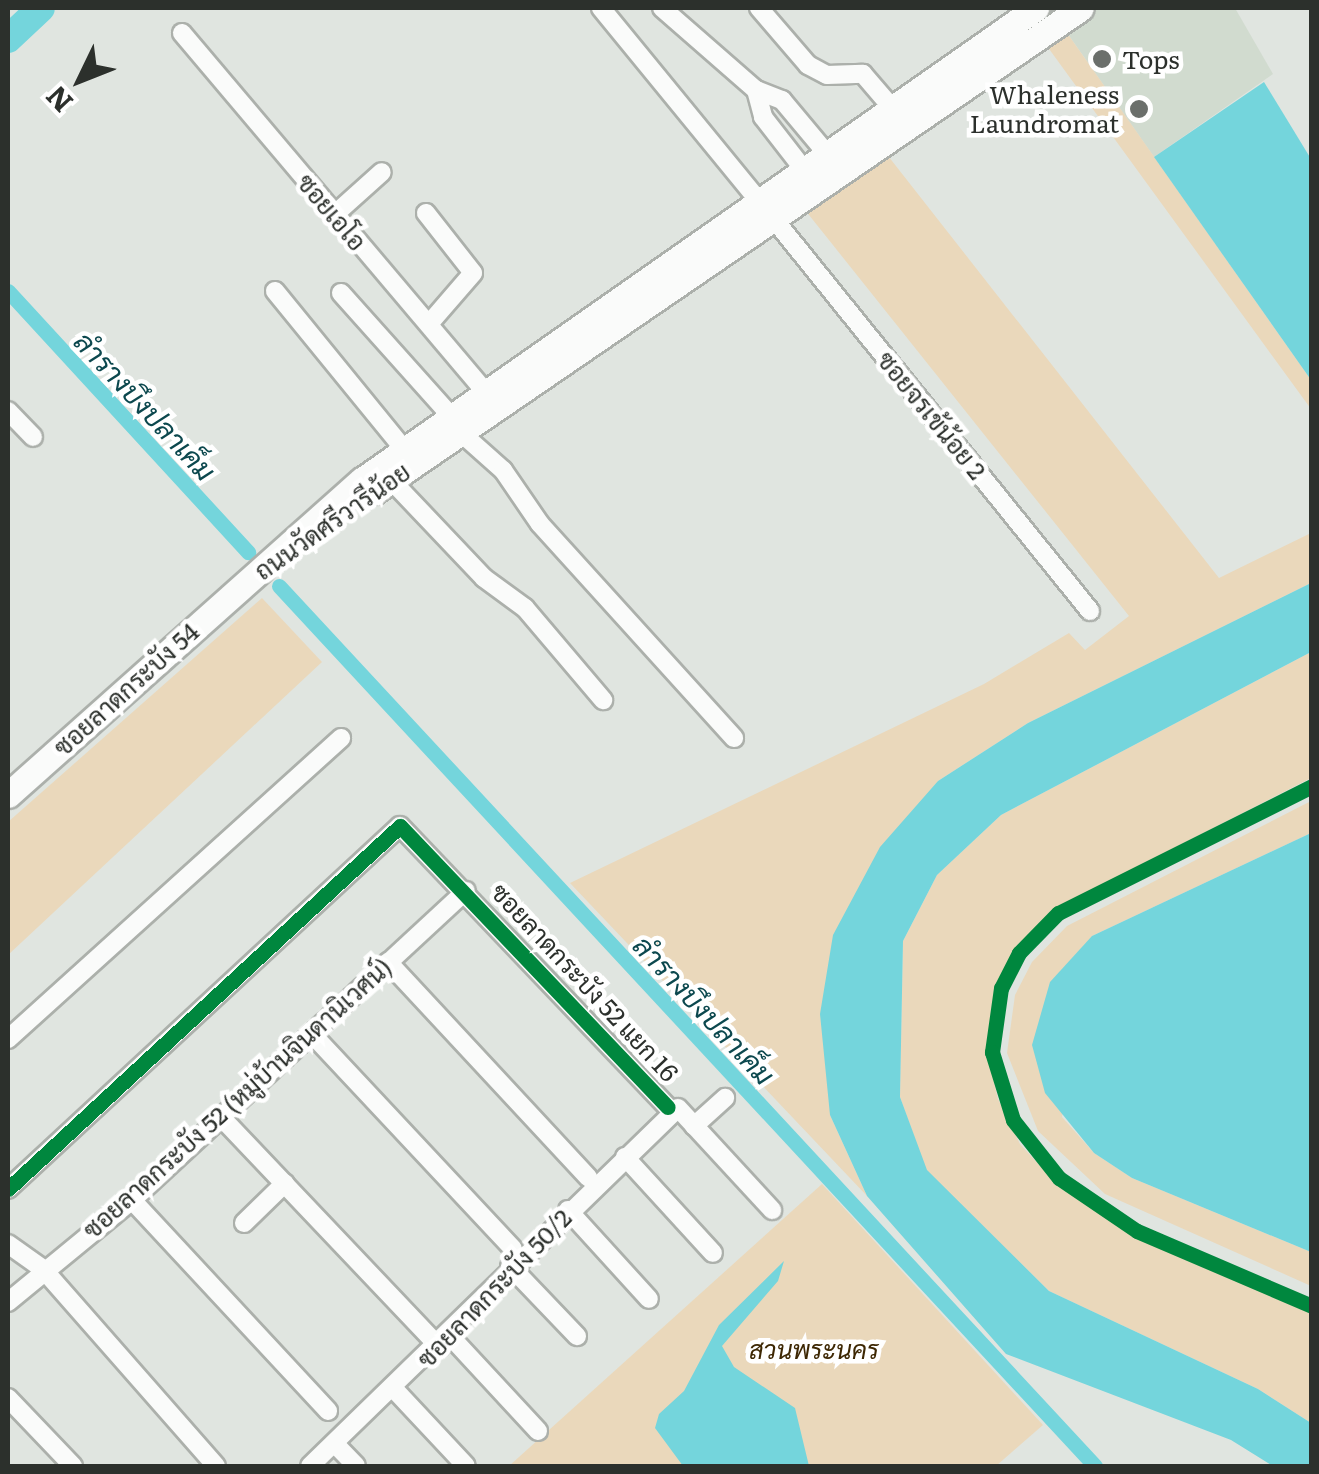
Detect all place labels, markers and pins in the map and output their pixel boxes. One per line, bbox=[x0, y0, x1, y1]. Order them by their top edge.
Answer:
place label: Tops bbox=[1122, 44, 1179, 74]
marker: Tops bbox=[1091, 48, 1113, 70]
place label: Whaleness Laundromat bbox=[970, 80, 1119, 139]
marker: Whaleness Laundromat bbox=[1128, 98, 1150, 120]

